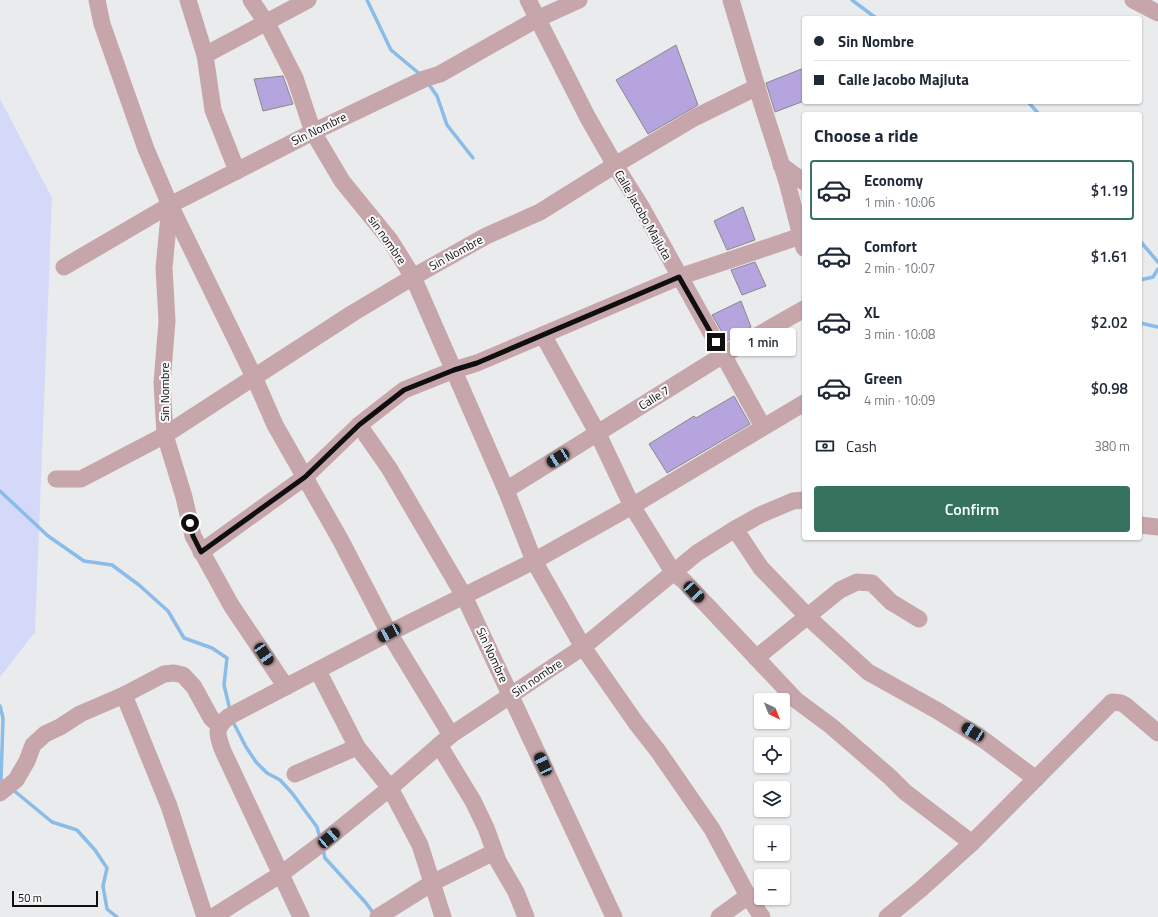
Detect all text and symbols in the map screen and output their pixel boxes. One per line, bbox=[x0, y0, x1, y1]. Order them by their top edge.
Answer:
text: Sin Nombre bbox=[838, 30, 914, 53]
text: Calle Jacobo Majluta bbox=[838, 68, 969, 91]
street label: SIn Nombre bbox=[288, 107, 350, 150]
text: Choose a ride bbox=[814, 122, 918, 149]
street label: Calle Jacobo Majluta bbox=[610, 166, 677, 263]
text: Economy bbox=[864, 169, 923, 192]
icon: car bbox=[816, 172, 852, 208]
text: $1.19 bbox=[1091, 179, 1128, 202]
text: 1 min · 10:06 bbox=[864, 192, 935, 212]
street label: sin nombre bbox=[363, 211, 411, 268]
street label: Sin Nombre bbox=[425, 230, 486, 275]
text: Comfort bbox=[864, 235, 917, 258]
icon: car bbox=[816, 238, 852, 274]
text: $1.61 bbox=[1091, 245, 1128, 268]
text: 2 min · 10:07 bbox=[864, 258, 935, 278]
text: XL bbox=[864, 301, 880, 324]
icon: car bbox=[816, 304, 852, 340]
text: $2.02 bbox=[1091, 311, 1128, 334]
text: 3 min · 10:08 bbox=[864, 324, 935, 344]
callout: 1 min bbox=[730, 328, 796, 356]
text: 1 min bbox=[747, 332, 779, 352]
route end bbox=[707, 333, 725, 351]
street label: Sin Nombre bbox=[155, 362, 174, 422]
text: Green bbox=[864, 367, 902, 390]
icon: car bbox=[816, 370, 852, 406]
text: $0.98 bbox=[1091, 377, 1128, 400]
street label: Calle 7 bbox=[634, 381, 673, 415]
text: 4 min · 10:09 bbox=[864, 390, 935, 410]
icon: cash bbox=[814, 435, 836, 457]
text: Cash bbox=[846, 435, 877, 458]
text: 380 m bbox=[1094, 436, 1130, 456]
car bbox=[545, 447, 571, 469]
button: Confirm bbox=[814, 486, 1130, 532]
route start bbox=[181, 514, 199, 532]
car bbox=[681, 579, 707, 605]
car bbox=[376, 622, 402, 644]
street label: Sin Nombre bbox=[471, 624, 514, 686]
car bbox=[252, 641, 276, 667]
street label: Sin nombre bbox=[508, 654, 566, 702]
north arrow bbox=[754, 693, 790, 729]
map controls bbox=[754, 693, 790, 905]
car bbox=[960, 721, 986, 743]
button: locate bbox=[754, 737, 790, 773]
car bbox=[532, 751, 554, 777]
button: layers bbox=[754, 781, 790, 817]
button: + bbox=[754, 825, 790, 861]
car bbox=[316, 826, 342, 850]
button: − bbox=[754, 869, 790, 905]
scale bar bbox=[12, 889, 98, 908]
text: 50 m bbox=[18, 890, 42, 906]

